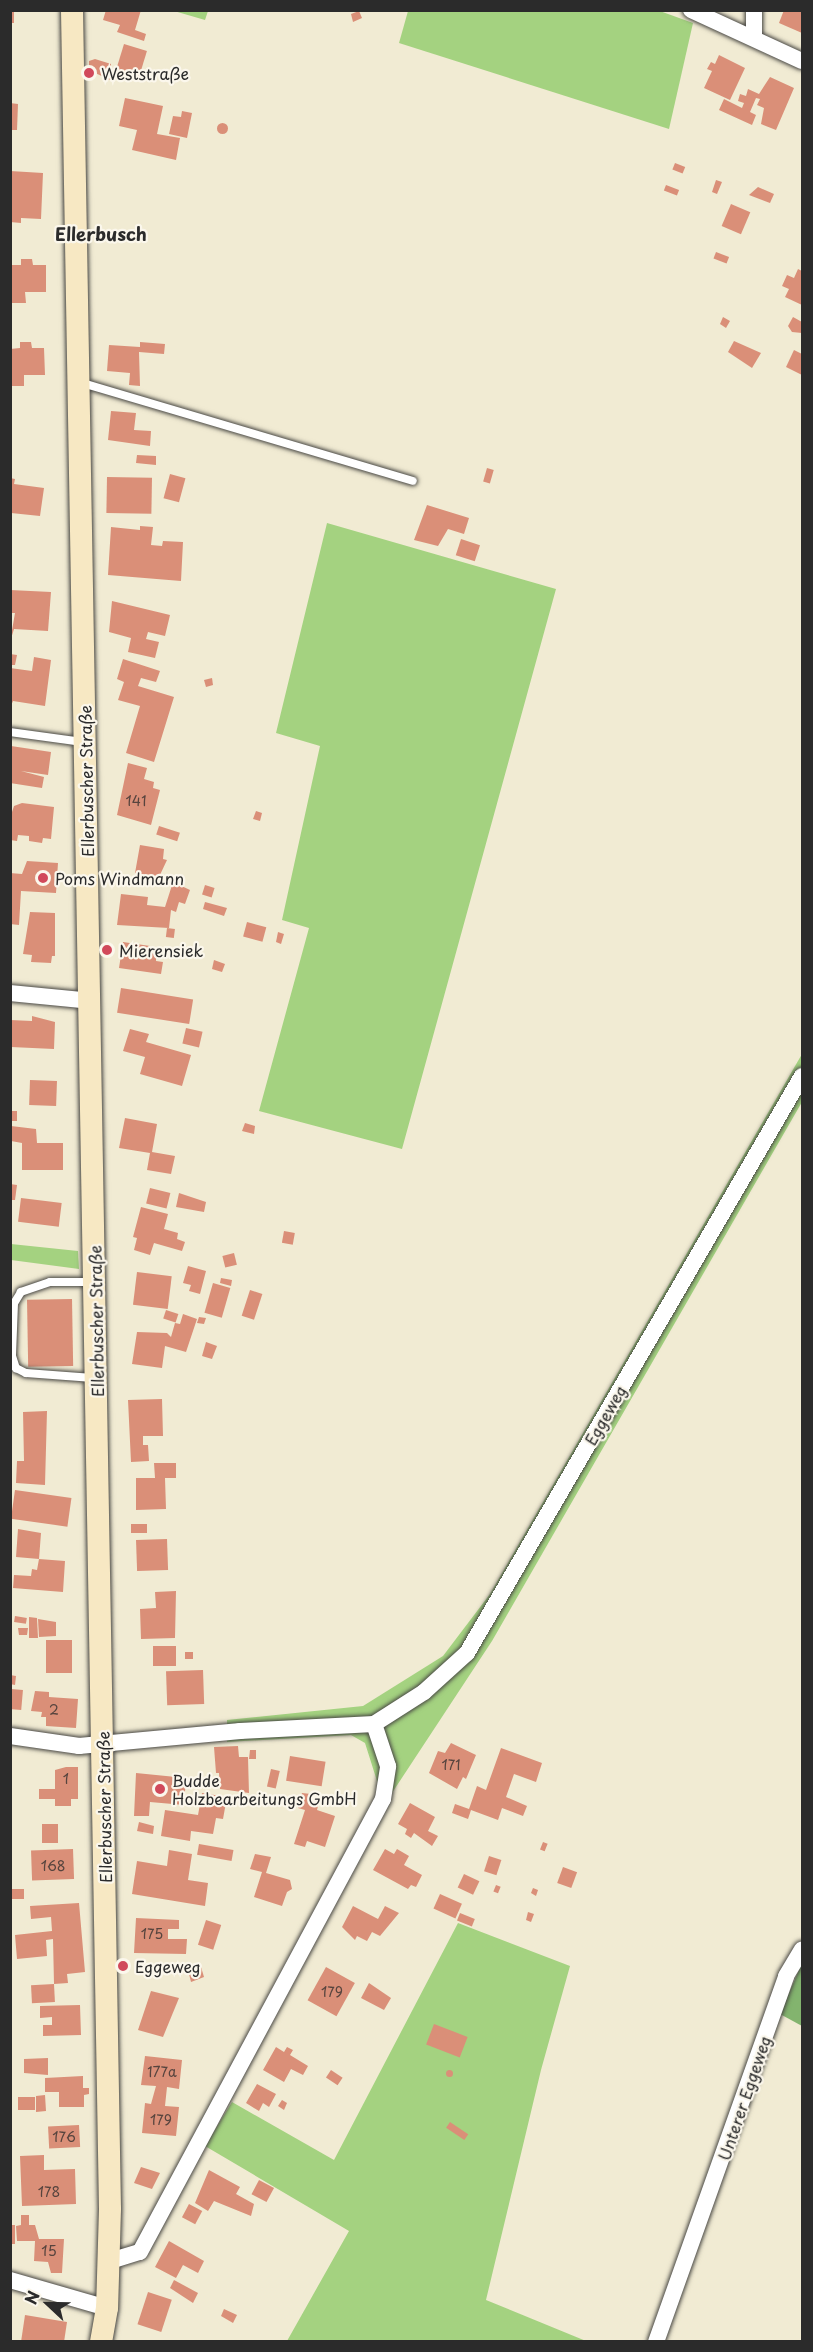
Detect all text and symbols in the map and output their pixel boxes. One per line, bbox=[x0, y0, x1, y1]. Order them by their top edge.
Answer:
place label: Weststraße bbox=[101, 63, 189, 83]
marker: Weststraße bbox=[82, 66, 96, 80]
district label: Ellerbusch bbox=[55, 223, 147, 245]
street label: Ellerbuscher Straße bbox=[75, 705, 97, 857]
house number: 141 bbox=[126, 793, 146, 809]
place label: Poms Windmann bbox=[55, 868, 184, 888]
marker: Poms Windmann bbox=[36, 871, 50, 885]
place label: Mierensiek bbox=[119, 940, 203, 960]
marker: Mierensiek bbox=[100, 943, 114, 957]
street label: Ellerbuscher Straße bbox=[85, 1245, 107, 1397]
street label: Eggeweg bbox=[580, 1382, 630, 1448]
house number: 2 bbox=[49, 1702, 59, 1718]
street label: Ellerbuscher Straße bbox=[93, 1731, 115, 1883]
house number: 171 bbox=[441, 1757, 461, 1773]
place label: Budde Holzbearbeitungs GmbH bbox=[172, 1770, 357, 1808]
house number: 1 bbox=[63, 1771, 69, 1787]
marker: Budde Holzbearbeitungs GmbH bbox=[153, 1782, 167, 1796]
house number: 168 bbox=[41, 1858, 65, 1874]
house number: 175 bbox=[141, 1926, 163, 1942]
place label: Eggeweg bbox=[135, 1956, 201, 1976]
marker: Eggeweg bbox=[116, 1959, 130, 1973]
house number: 179 bbox=[321, 1984, 343, 2000]
street label: Unterer Eggeweg bbox=[714, 2033, 774, 2163]
house number: 177a bbox=[147, 2064, 177, 2080]
house number: 179 bbox=[150, 2112, 172, 2128]
house number: 176 bbox=[52, 2129, 76, 2145]
house number: 178 bbox=[38, 2184, 60, 2200]
house number: 15 bbox=[41, 2243, 57, 2259]
north arrow bbox=[18, 2274, 78, 2334]
text: N bbox=[18, 2287, 45, 2308]

